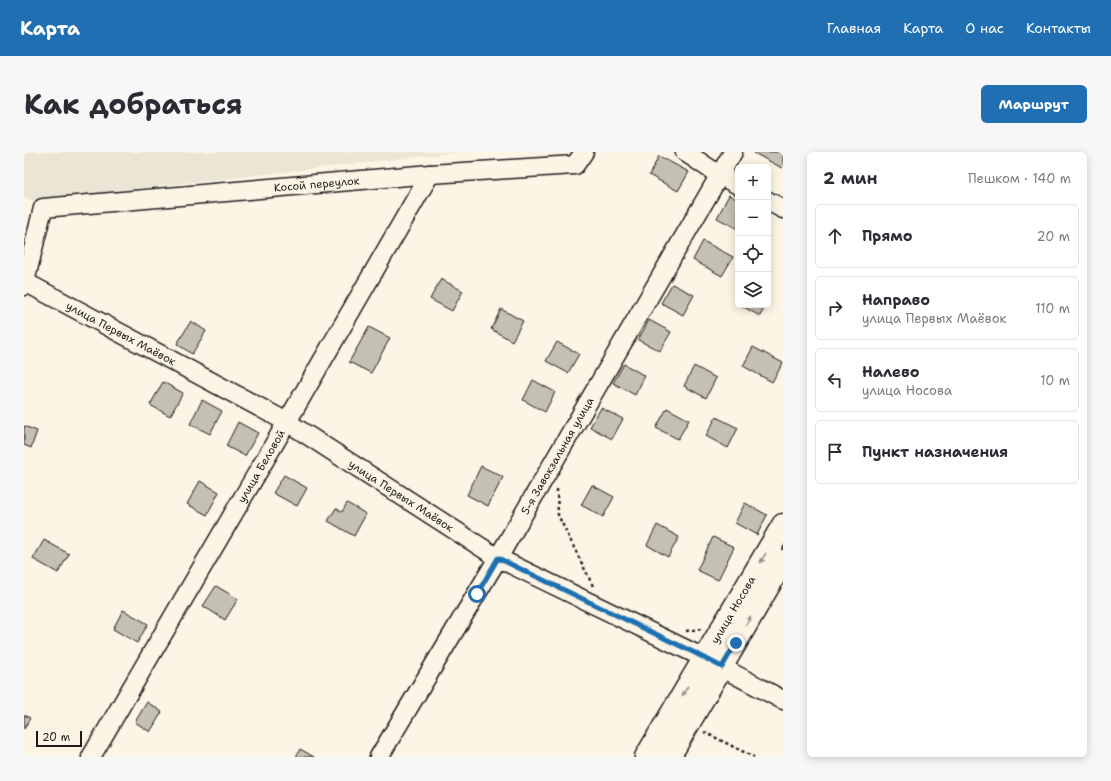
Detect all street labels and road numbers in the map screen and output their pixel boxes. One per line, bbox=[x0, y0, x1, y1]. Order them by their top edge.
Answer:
street label: Косой переулок bbox=[273, 173, 360, 196]
street label: улица Первых Маёвок bbox=[63, 298, 179, 369]
street label: 5-я Завокзальная улица bbox=[518, 394, 598, 517]
street label: улица Беловой bbox=[234, 427, 289, 506]
street label: улица Первых Маёвок bbox=[345, 457, 457, 536]
street label: улица Носова bbox=[708, 573, 759, 647]

